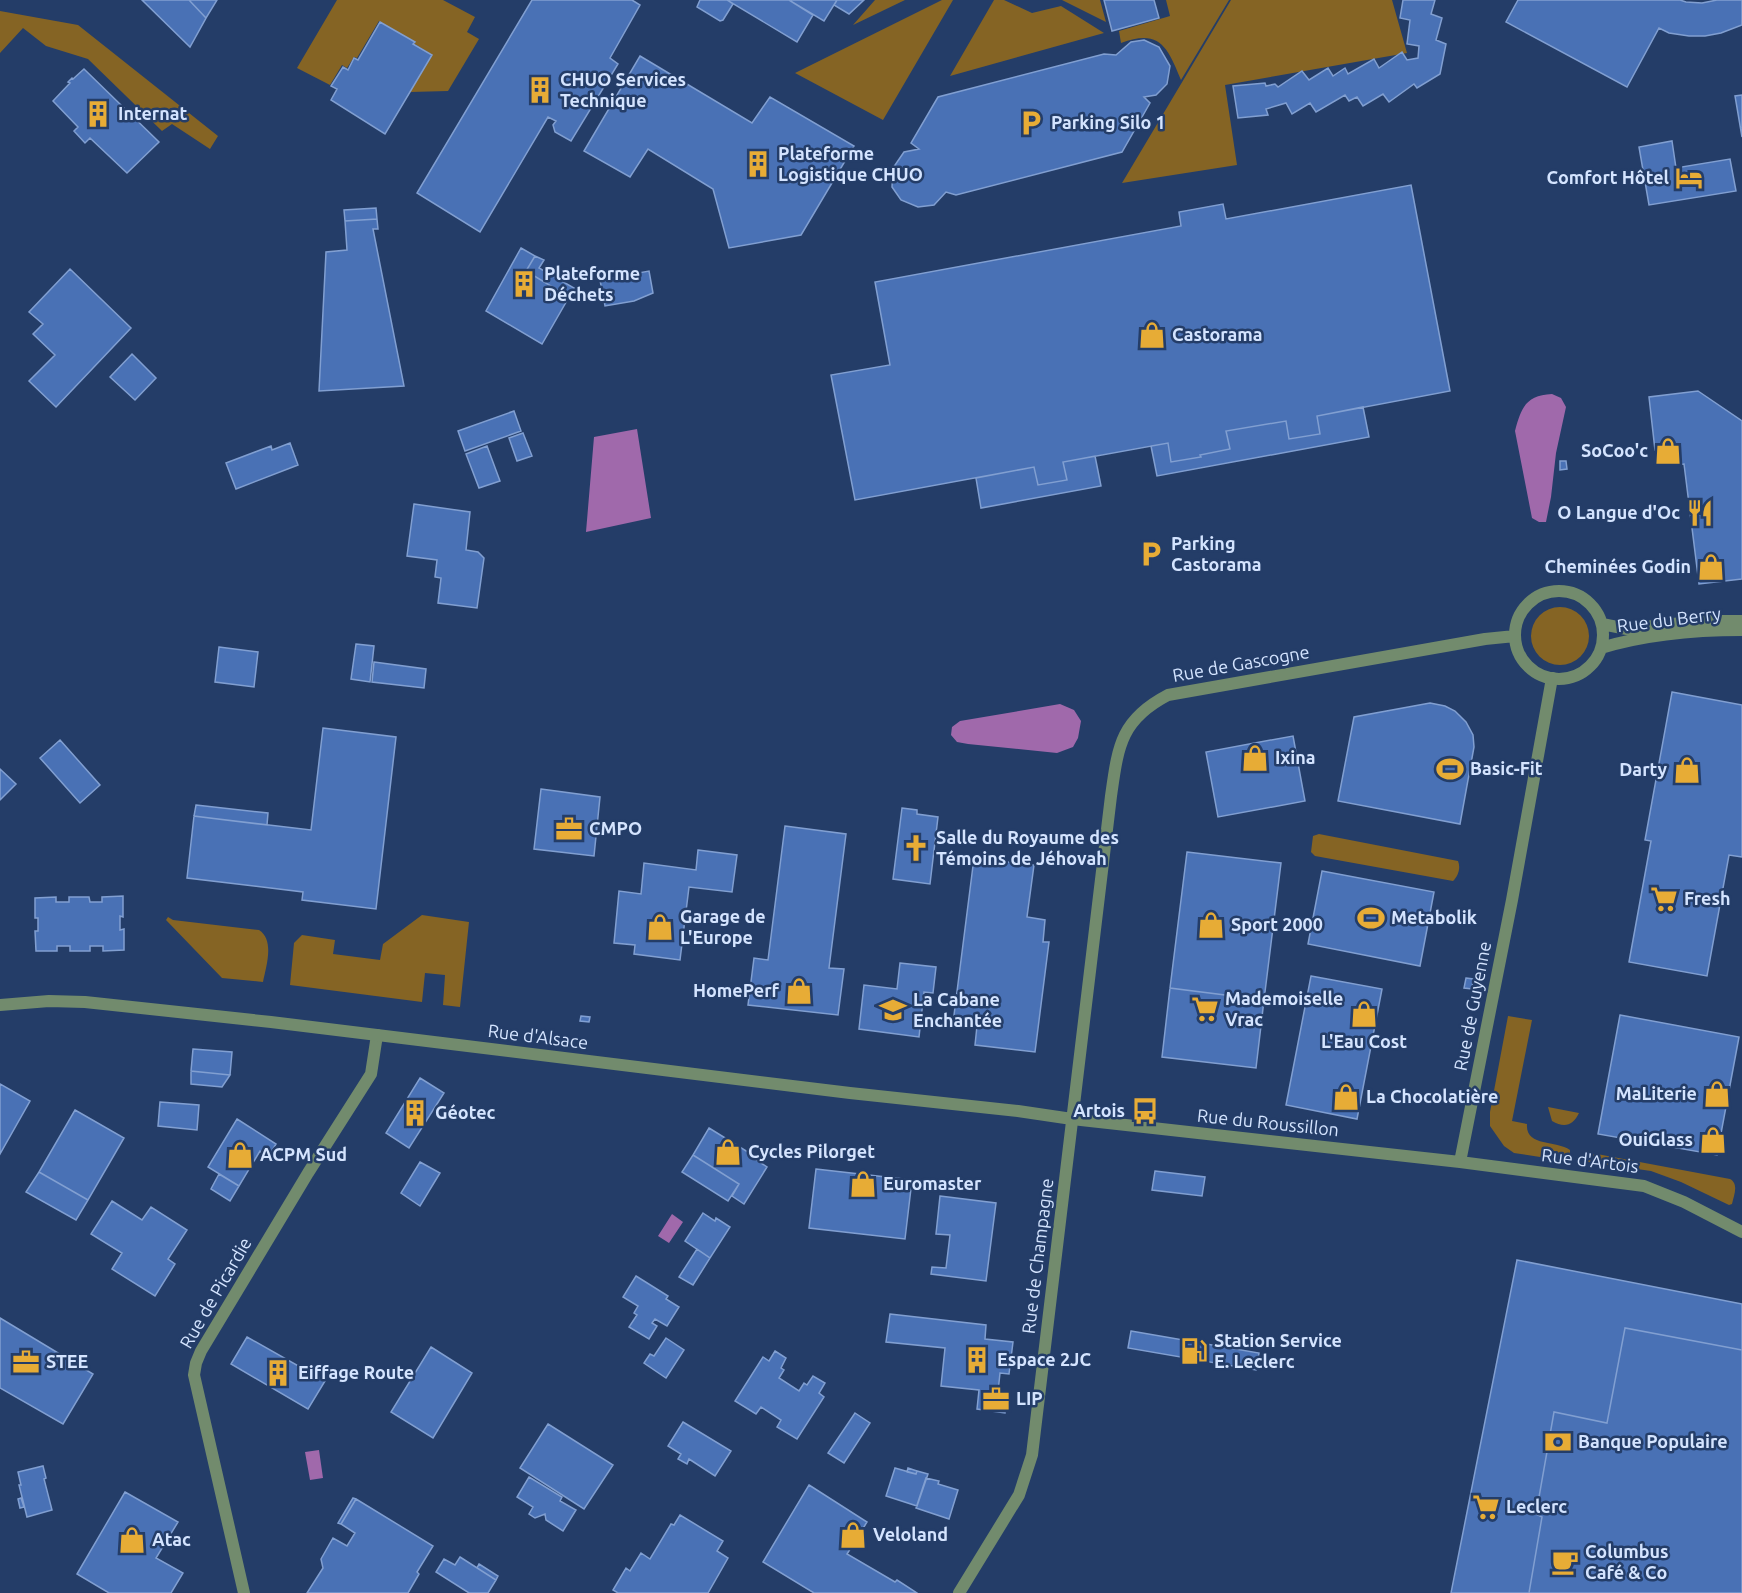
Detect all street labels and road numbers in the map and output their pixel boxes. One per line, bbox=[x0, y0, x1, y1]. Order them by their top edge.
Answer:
street label: Rue du Berry bbox=[1616, 603, 1722, 635]
street label: Rue de Gascogne bbox=[1171, 641, 1311, 685]
street label: Rue de Guyenne bbox=[1450, 939, 1494, 1072]
street label: Rue d'Alsace bbox=[487, 1020, 589, 1052]
street label: Rue du Roussillon bbox=[1196, 1105, 1340, 1139]
street label: Rue d'Artois bbox=[1541, 1144, 1640, 1176]
street label: Rue de Champagne bbox=[1018, 1177, 1056, 1335]
street label: Rue de Picardie bbox=[175, 1234, 255, 1351]

